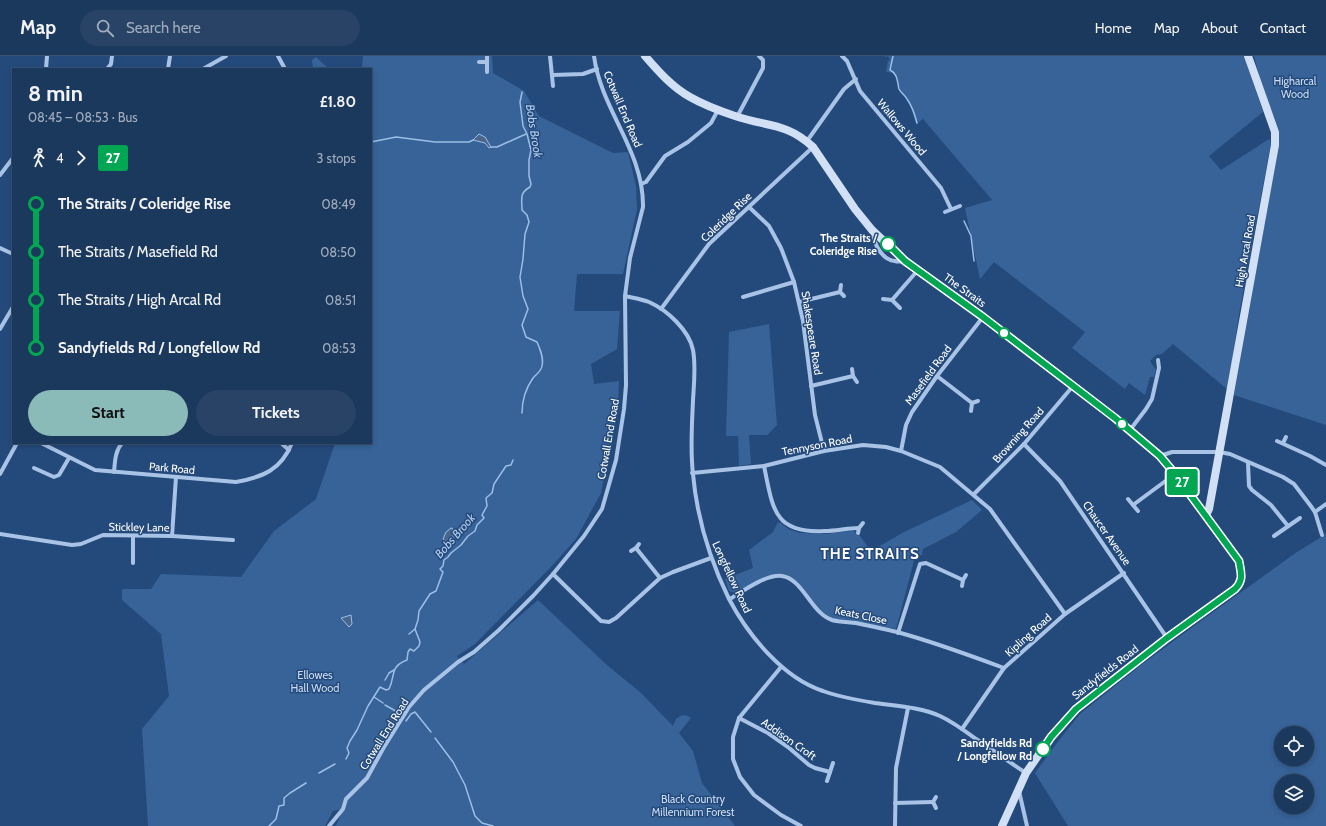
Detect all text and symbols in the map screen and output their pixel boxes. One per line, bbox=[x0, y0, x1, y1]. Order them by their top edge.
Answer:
search box bbox=[80, 10, 360, 46]
text: Map bbox=[20, 16, 56, 39]
icon: search bbox=[94, 17, 116, 39]
text: Search here bbox=[126, 19, 201, 37]
text: Home bbox=[1095, 19, 1132, 37]
text: Map bbox=[1154, 19, 1179, 37]
text: About bbox=[1201, 19, 1238, 37]
text: Contact bbox=[1260, 19, 1306, 37]
street label: Cotwall End Road bbox=[601, 69, 645, 149]
park label: Higharcal Wood bbox=[1274, 74, 1317, 101]
text: 8 min bbox=[28, 80, 83, 107]
text: £1.80 bbox=[320, 93, 356, 111]
street label: Wallows Wood bbox=[874, 96, 930, 158]
water label: Bobs Brook bbox=[523, 103, 546, 160]
text: 08:45 – 08:53 · Bus bbox=[28, 109, 138, 125]
icon: walk bbox=[28, 147, 50, 169]
icon: forward bbox=[70, 147, 92, 169]
text: 27 bbox=[106, 149, 120, 167]
text: 4 bbox=[56, 150, 64, 166]
text: 3 stops bbox=[317, 150, 356, 166]
street label: Coleridge Rise bbox=[698, 189, 755, 245]
text: The Straits / Coleridge Rise bbox=[58, 195, 231, 213]
text: 08:49 bbox=[321, 196, 356, 212]
street label: High Arcal Road bbox=[1232, 214, 1258, 288]
place label: The Straits / Coleridge Rise bbox=[810, 231, 878, 258]
marker: The Straits / Coleridge Rise bbox=[880, 236, 896, 252]
text: The Straits / Masefield Rd bbox=[58, 243, 218, 261]
text: 08:50 bbox=[320, 244, 356, 260]
street label: The Straits bbox=[941, 270, 989, 310]
street label: Shakespeare Road bbox=[798, 290, 826, 376]
text: The Straits / High Arcal Rd bbox=[58, 291, 221, 309]
text: 08:51 bbox=[325, 292, 356, 308]
unlabelled marker bbox=[998, 327, 1010, 339]
text: Sandyfields Rd / Longfellow Rd bbox=[58, 339, 260, 357]
text: 08:53 bbox=[322, 340, 356, 356]
street label: Masefield Road bbox=[901, 342, 955, 408]
button: Start bbox=[28, 390, 188, 436]
button: Tickets bbox=[196, 390, 356, 436]
street label: Cotwall End Road bbox=[594, 398, 622, 480]
street label: Browning Road bbox=[989, 404, 1047, 466]
unlabelled marker bbox=[1116, 418, 1128, 430]
street label: Tennyson Road bbox=[781, 431, 853, 459]
street label: Park Road bbox=[148, 459, 196, 477]
line badge: 27 bbox=[1164, 469, 1200, 495]
text: 27 bbox=[1175, 473, 1189, 491]
street label: Chaucer Avenue bbox=[1080, 498, 1134, 568]
water label: Bobs Brook bbox=[431, 510, 479, 561]
street label: Stickley Lane bbox=[108, 519, 170, 535]
street label: Longfellow Road bbox=[709, 539, 755, 615]
district label: THE STRAITS bbox=[820, 545, 920, 563]
street label: Keats Close bbox=[834, 603, 889, 627]
street label: Kipling Road bbox=[1002, 610, 1054, 660]
street label: Sandyfields Road bbox=[1069, 642, 1141, 702]
park label: Ellowes Hall Wood bbox=[291, 668, 339, 695]
street label: Cotwall End Road bbox=[356, 696, 412, 772]
street label: Addison Croft bbox=[759, 715, 819, 763]
map controls bbox=[1274, 726, 1314, 814]
button: locate bbox=[1274, 726, 1314, 766]
place label: Sandyfields Rd / Longfellow Rd bbox=[957, 736, 1032, 763]
marker: Sandyfields Rd / Longfellow Rd bbox=[1035, 741, 1051, 757]
button: layers bbox=[1274, 774, 1314, 814]
park label: Black Country Millennium Forest bbox=[652, 792, 735, 819]

